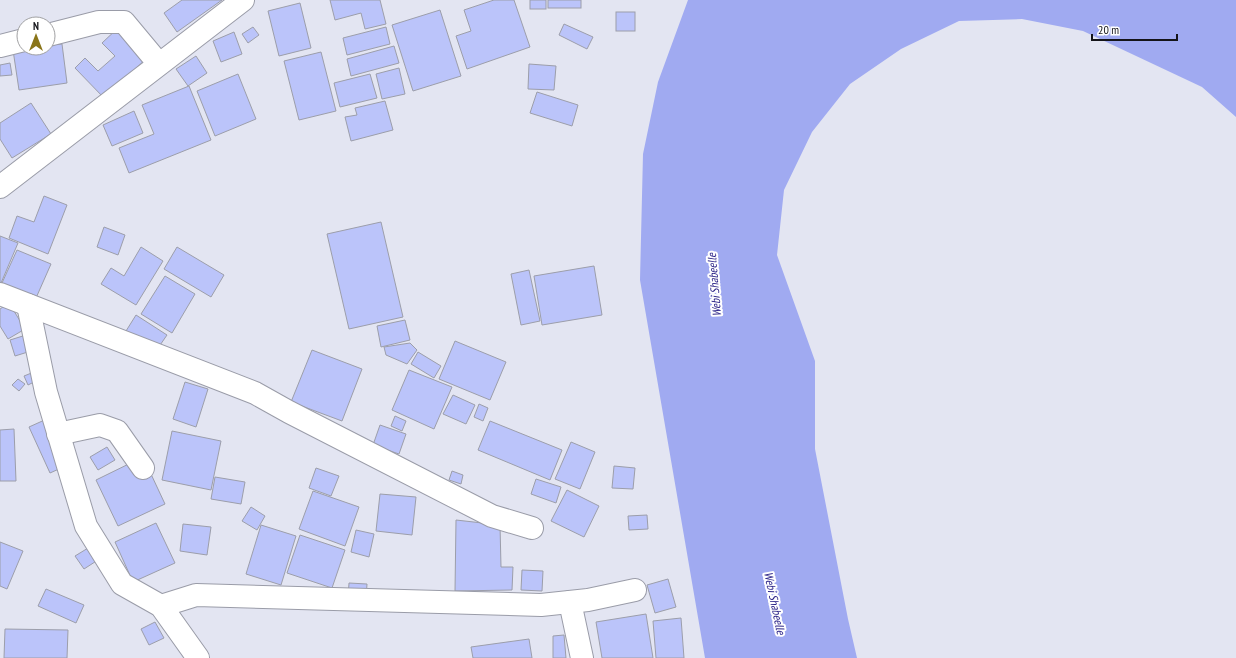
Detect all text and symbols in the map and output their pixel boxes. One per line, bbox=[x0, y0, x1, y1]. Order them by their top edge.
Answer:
north arrow bbox=[16, 16, 56, 56]
scale bar bbox=[1092, 16, 1177, 42]
text: N bbox=[33, 19, 39, 33]
text: 20 m bbox=[1098, 22, 1119, 37]
water label: Webi Shabeelle bbox=[704, 252, 724, 317]
water label: Webi Shabeelle bbox=[761, 570, 789, 637]

